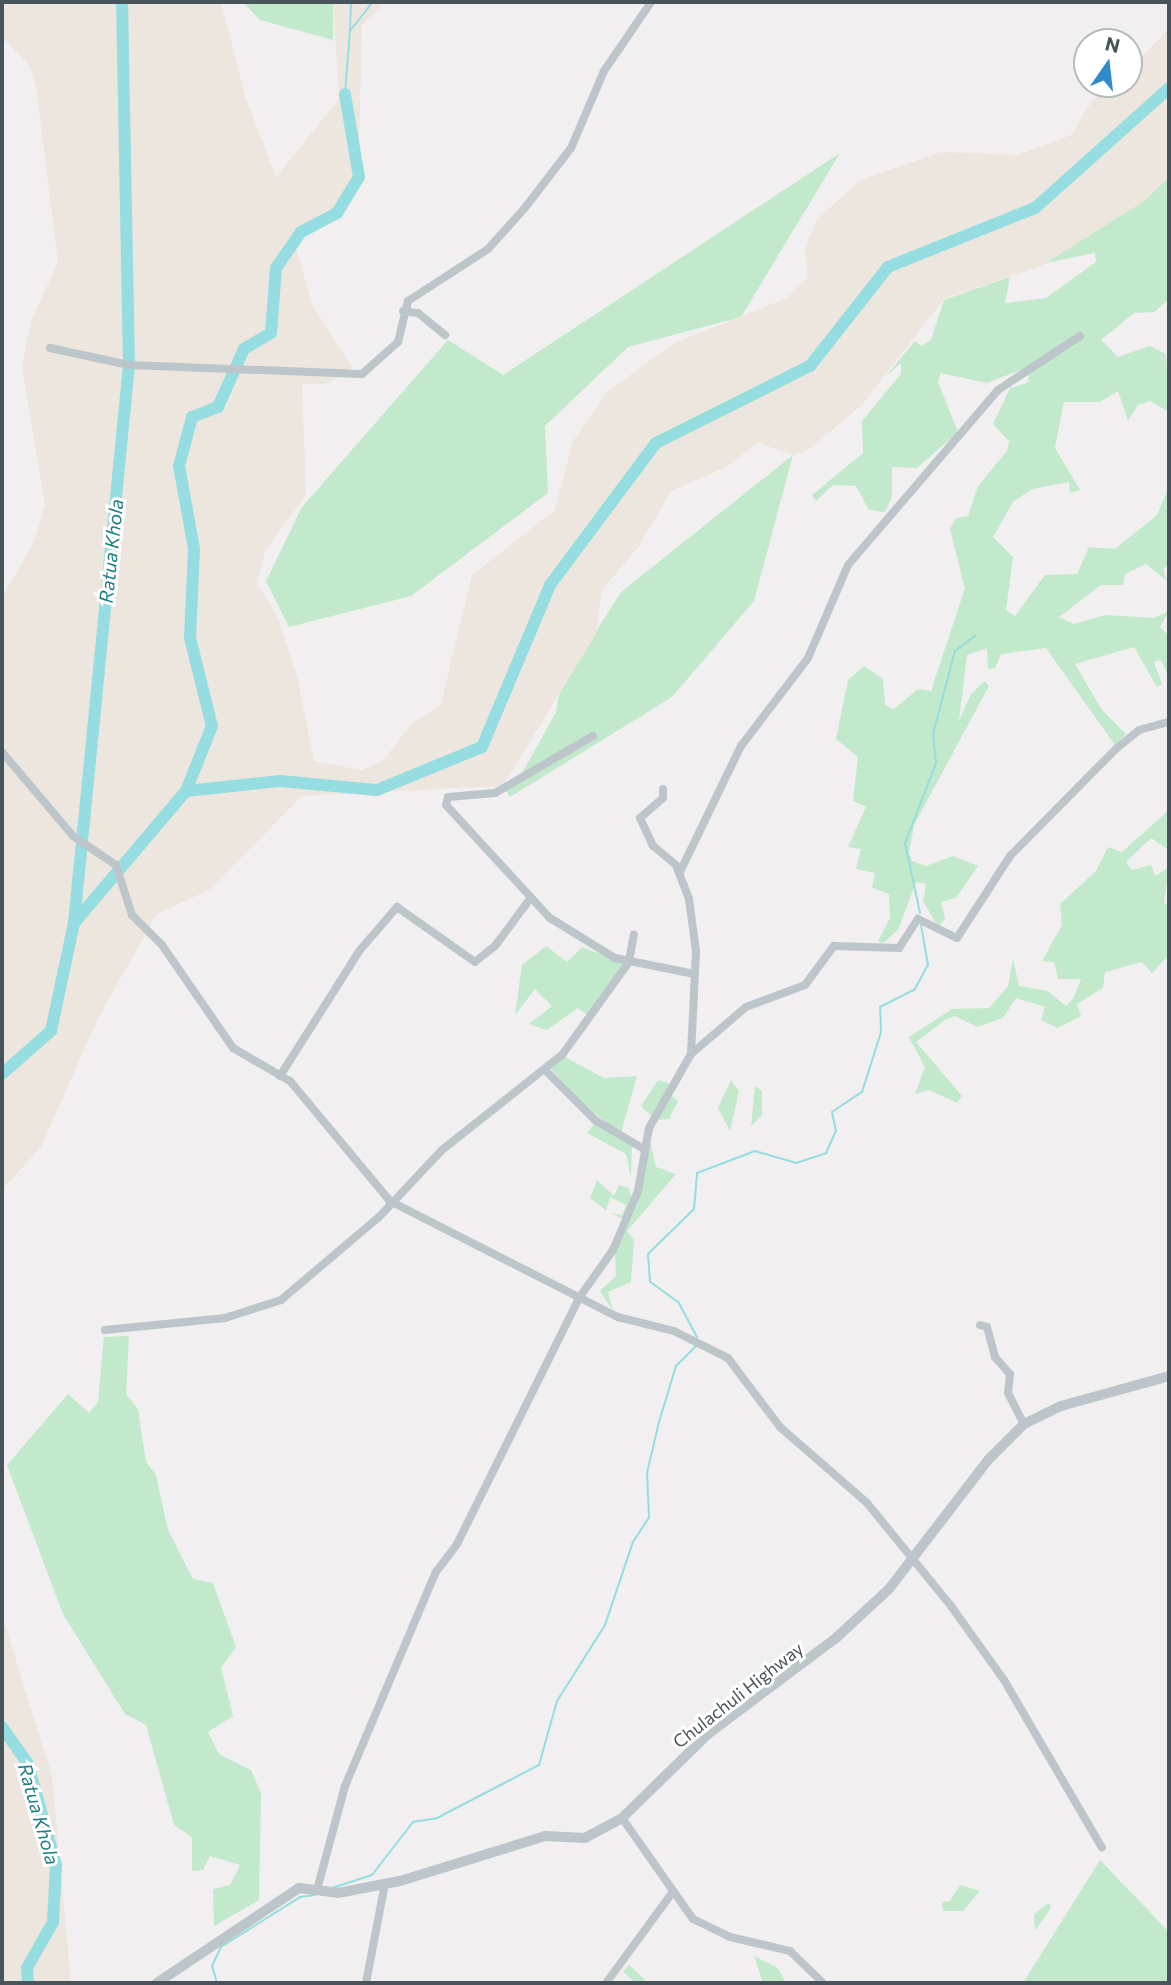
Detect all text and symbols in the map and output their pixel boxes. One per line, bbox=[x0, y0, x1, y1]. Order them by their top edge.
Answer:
north arrow bbox=[1073, 28, 1143, 98]
text: N bbox=[1103, 31, 1122, 57]
water label: Ratua Khola bbox=[94, 498, 128, 604]
street label: Chulachuli Highway bbox=[669, 1637, 807, 1753]
water label: Ratua Khola bbox=[14, 1761, 64, 1867]

